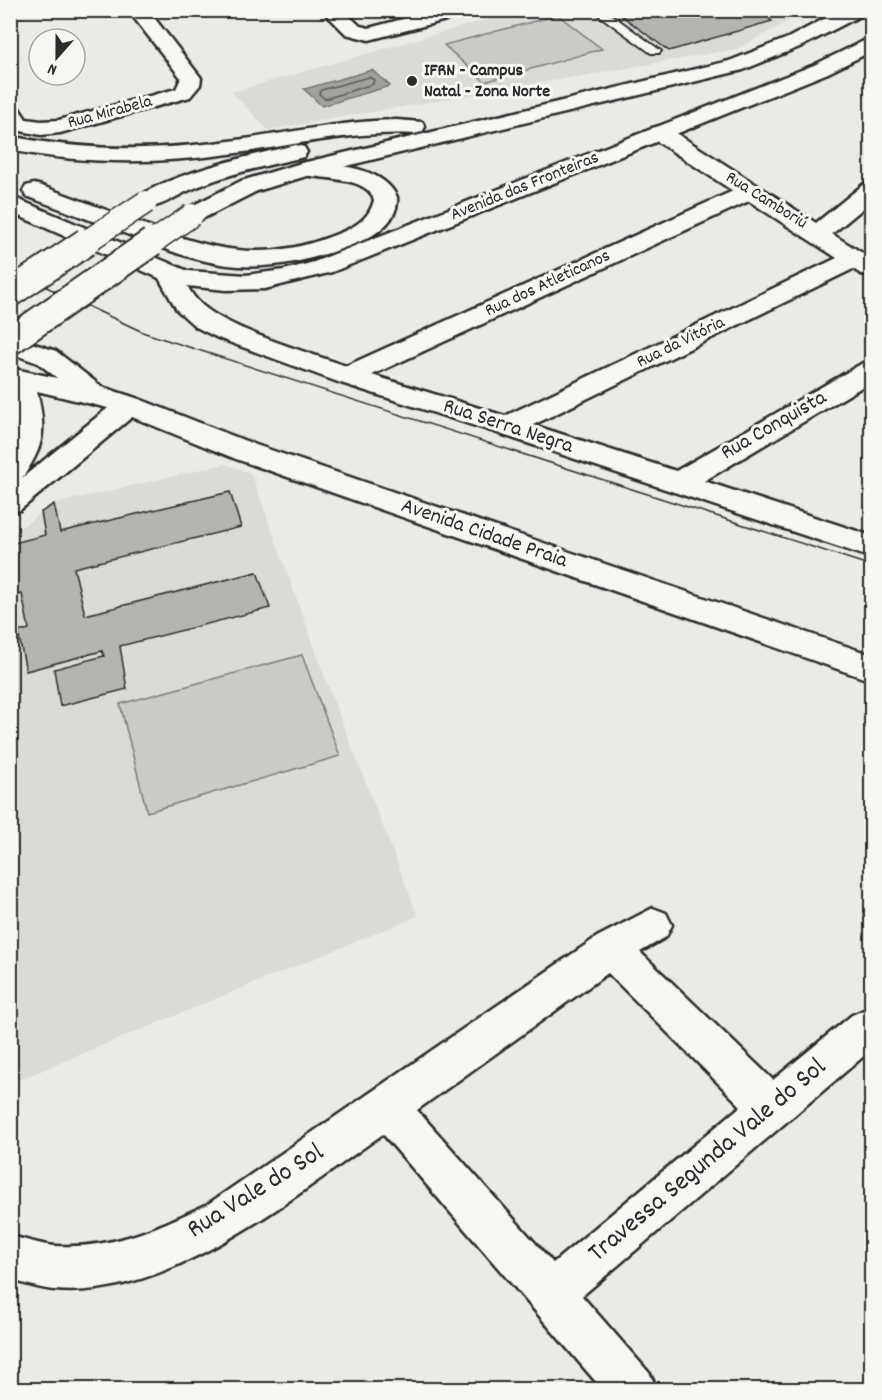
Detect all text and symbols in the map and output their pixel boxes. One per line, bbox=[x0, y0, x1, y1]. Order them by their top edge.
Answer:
north arrow bbox=[27, 27, 87, 87]
text: N bbox=[45, 56, 60, 81]
place label: IFRN - Campus Natal - Zona Norte bbox=[424, 59, 550, 105]
marker: IFRN - Campus Natal - Zona Norte bbox=[405, 74, 419, 88]
street label: Rua Mirabela bbox=[65, 90, 156, 136]
street label: Avenida das Fronteiras bbox=[447, 146, 603, 228]
street label: Rua Camboriú bbox=[720, 166, 812, 236]
street label: Rua dos Atleticanos bbox=[481, 244, 615, 324]
street label: Rua da Vitória bbox=[633, 311, 730, 375]
street label: Rua Conquista bbox=[715, 383, 833, 469]
street label: Rua Serra Negra bbox=[439, 391, 578, 463]
street label: Avenida Cidade Praia bbox=[397, 491, 572, 577]
street label: Travessa Segunda Vale do Sol bbox=[580, 1049, 836, 1273]
street label: Rua Vale do Sol bbox=[180, 1134, 333, 1250]

